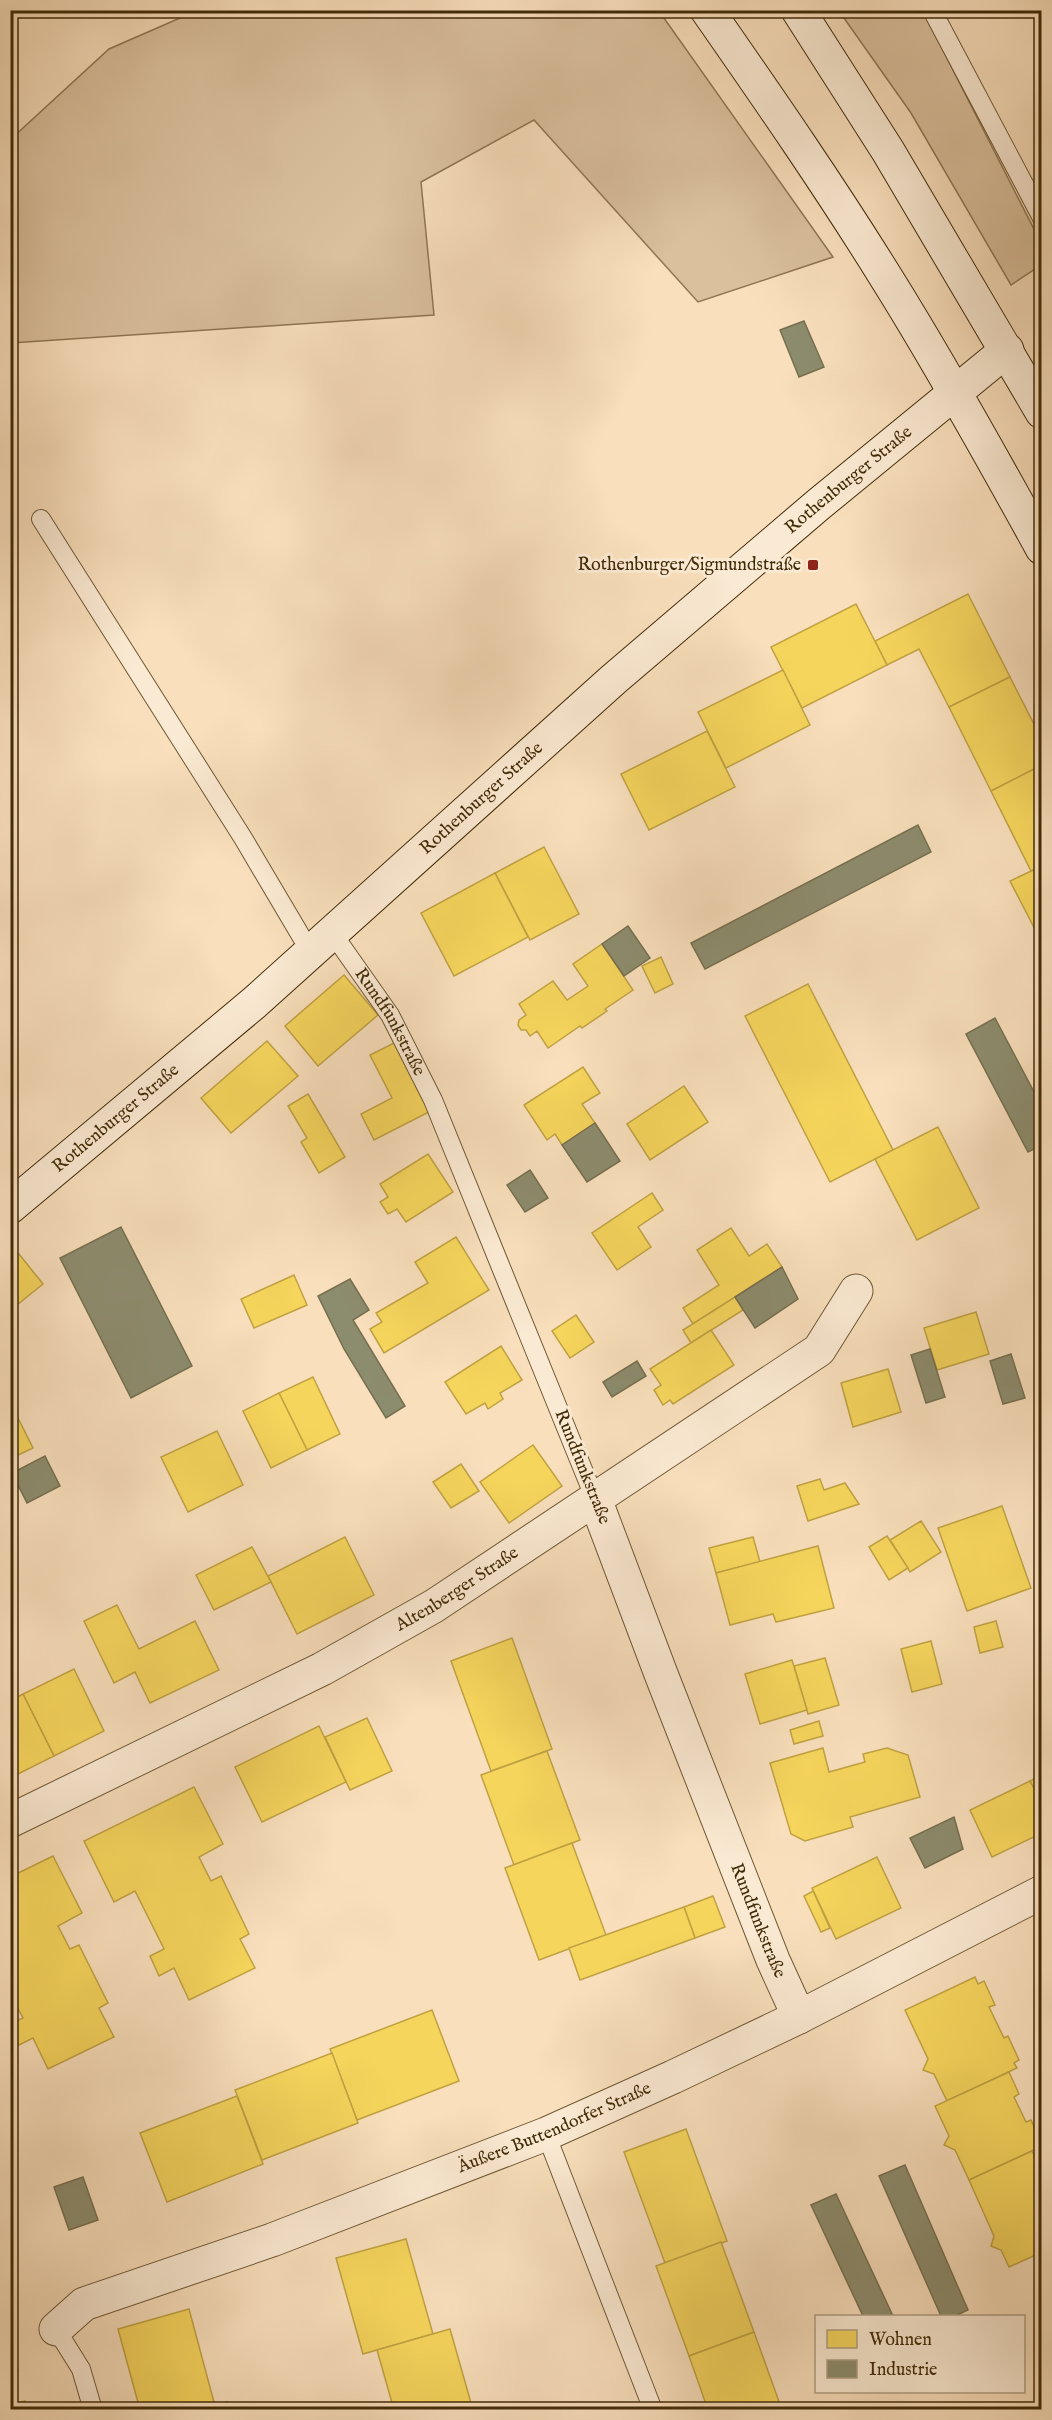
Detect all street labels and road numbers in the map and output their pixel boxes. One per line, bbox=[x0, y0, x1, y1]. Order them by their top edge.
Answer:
street label: Rothenburger Straße bbox=[780, 421, 917, 539]
street label: Rothenburger Straße bbox=[415, 737, 548, 860]
street label: Rundfunkstraße bbox=[349, 963, 430, 1080]
street label: Rothenburger Straße bbox=[48, 1059, 184, 1178]
street label: Rundfunkstraße bbox=[549, 1406, 615, 1528]
street label: Altenberger Straße bbox=[391, 1541, 523, 1637]
street label: Rundfunkstraße bbox=[725, 1860, 791, 1982]
street label: Äußere Buttendorfer Straße bbox=[453, 2077, 655, 2179]

